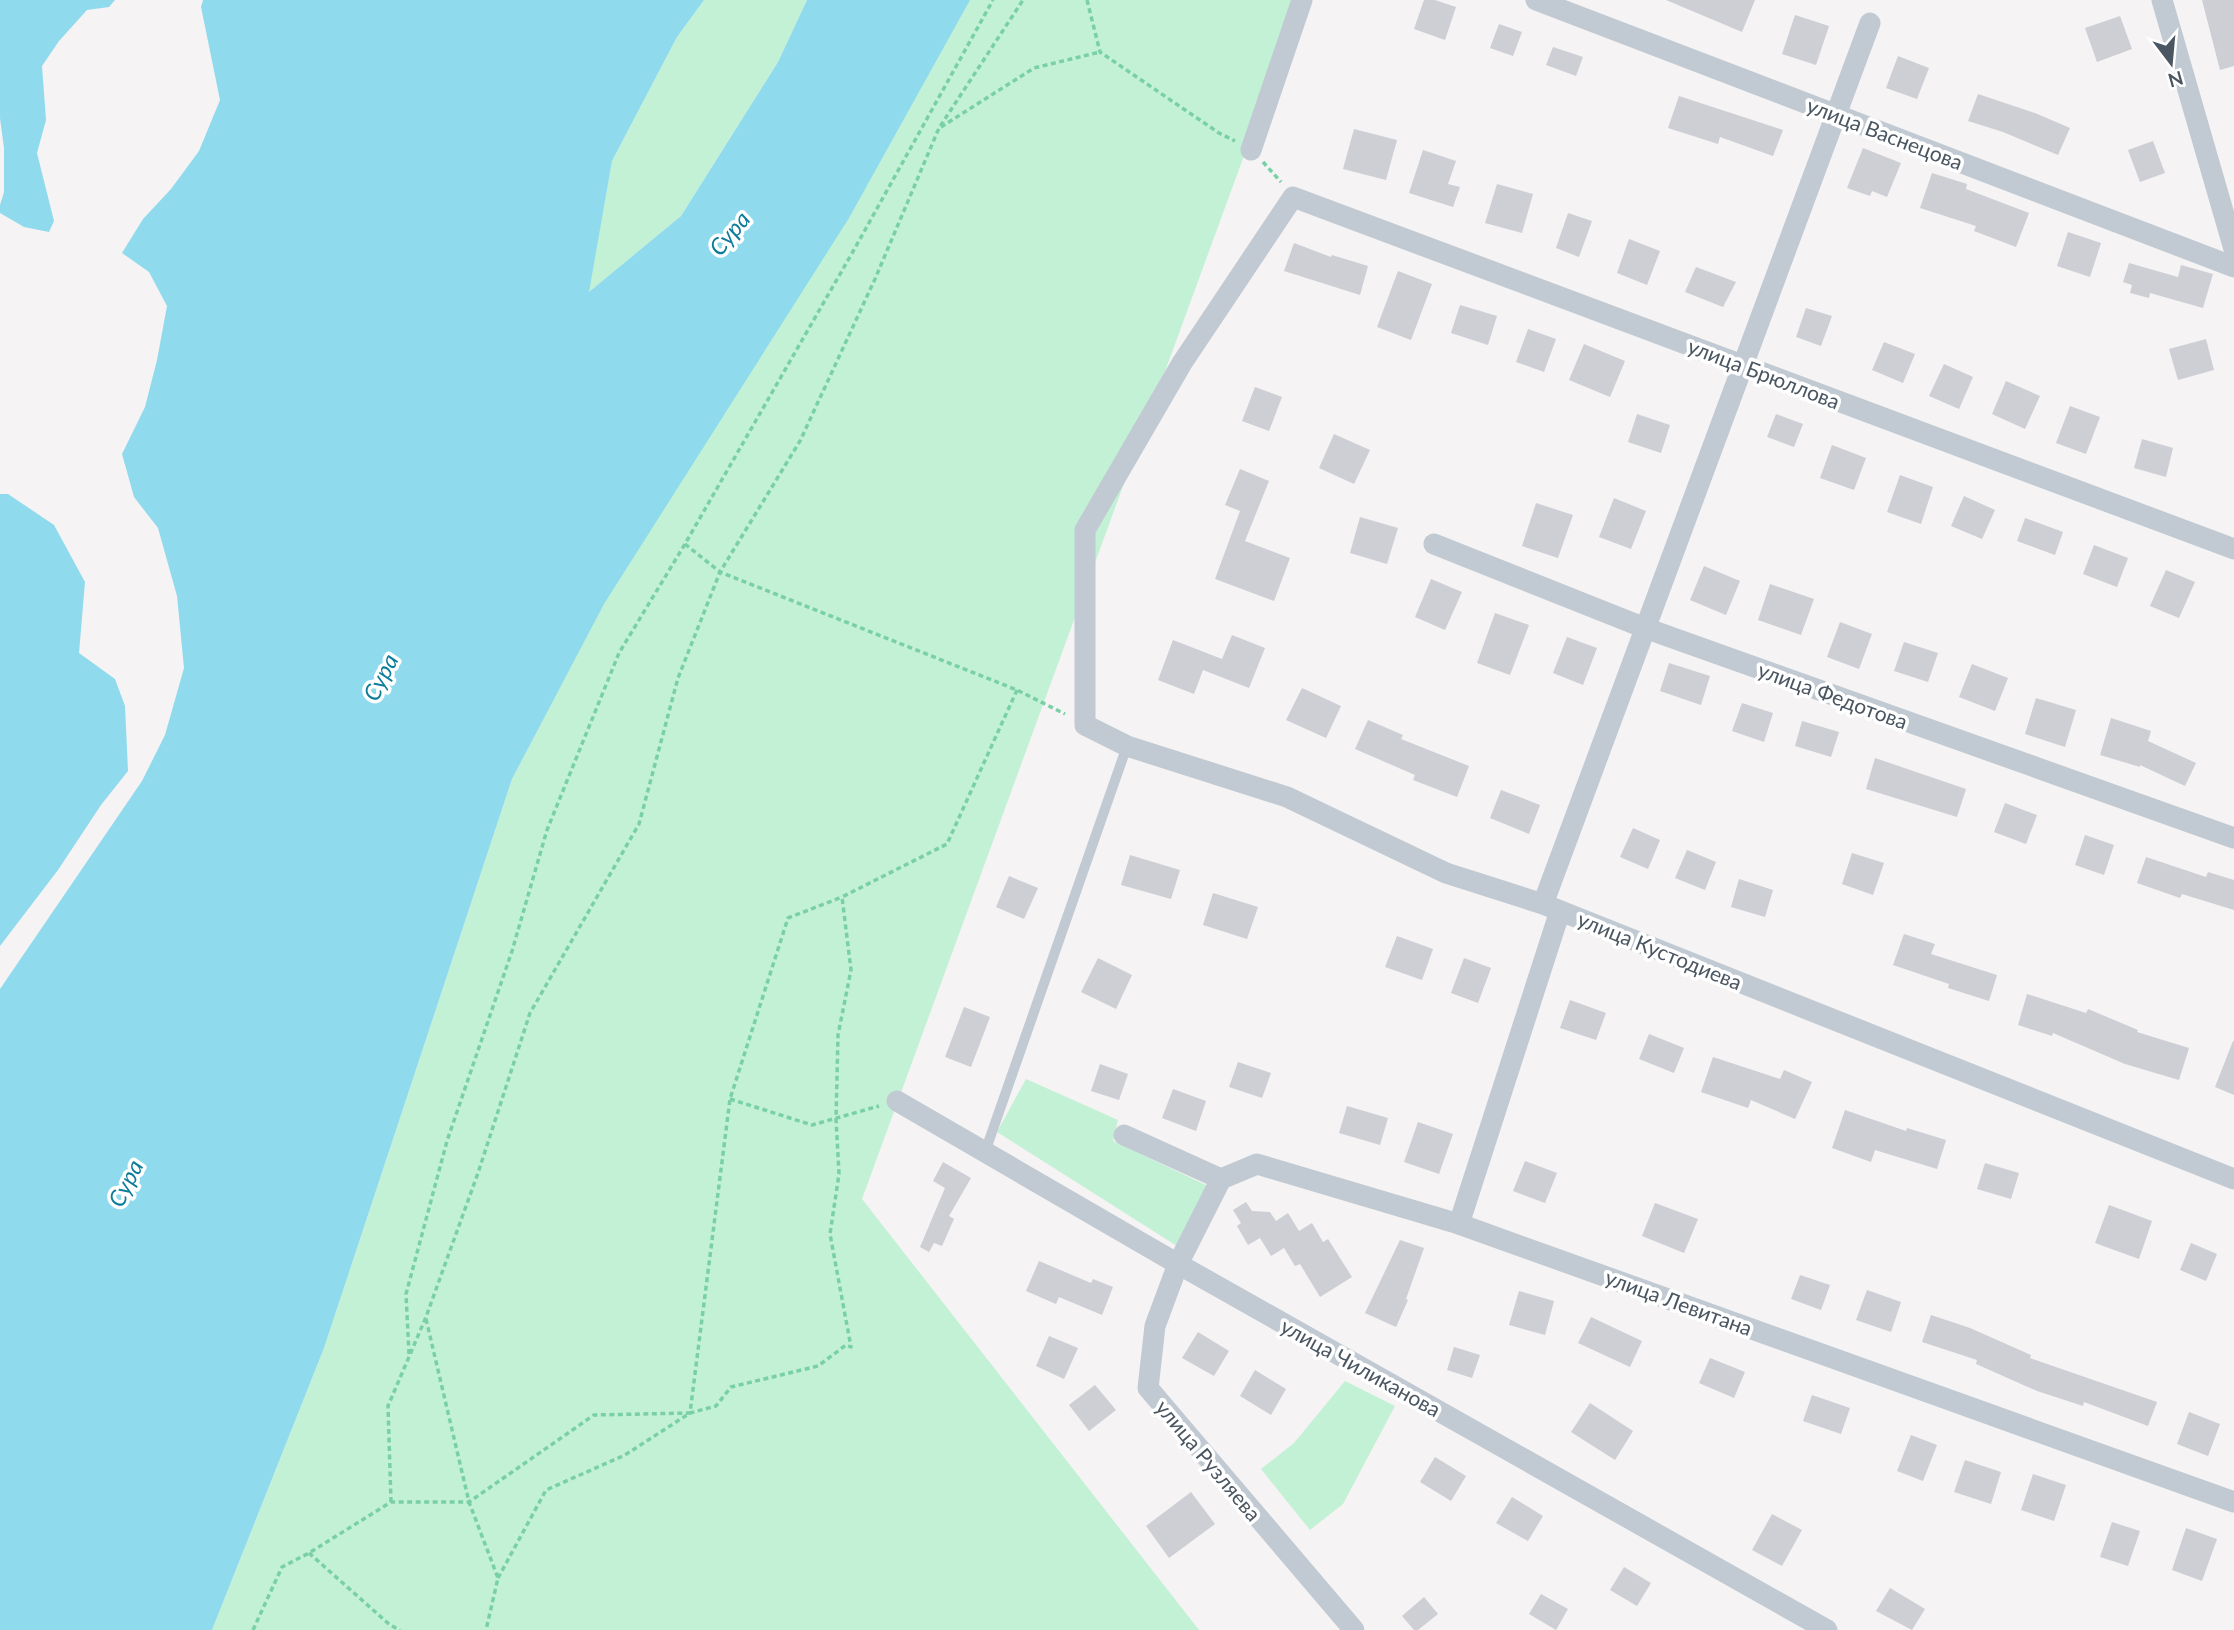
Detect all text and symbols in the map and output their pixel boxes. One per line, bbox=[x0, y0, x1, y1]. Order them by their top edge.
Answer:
north arrow bbox=[2136, 28, 2206, 98]
text: N bbox=[2166, 67, 2186, 93]
street label: улица Васнецова bbox=[1804, 92, 1966, 174]
water label: Сура bbox=[703, 205, 755, 261]
street label: улица Брюллова bbox=[1684, 333, 1844, 413]
water label: Сура bbox=[356, 649, 404, 705]
street label: улица Федотова bbox=[1755, 656, 1911, 734]
street label: улица Кустодиева bbox=[1574, 906, 1746, 994]
water label: Сура bbox=[101, 1155, 149, 1211]
street label: улица Левитана bbox=[1602, 1264, 1756, 1340]
street label: улица Чиликанова bbox=[1277, 1313, 1445, 1421]
street label: улица Рузляева bbox=[1151, 1394, 1267, 1526]

